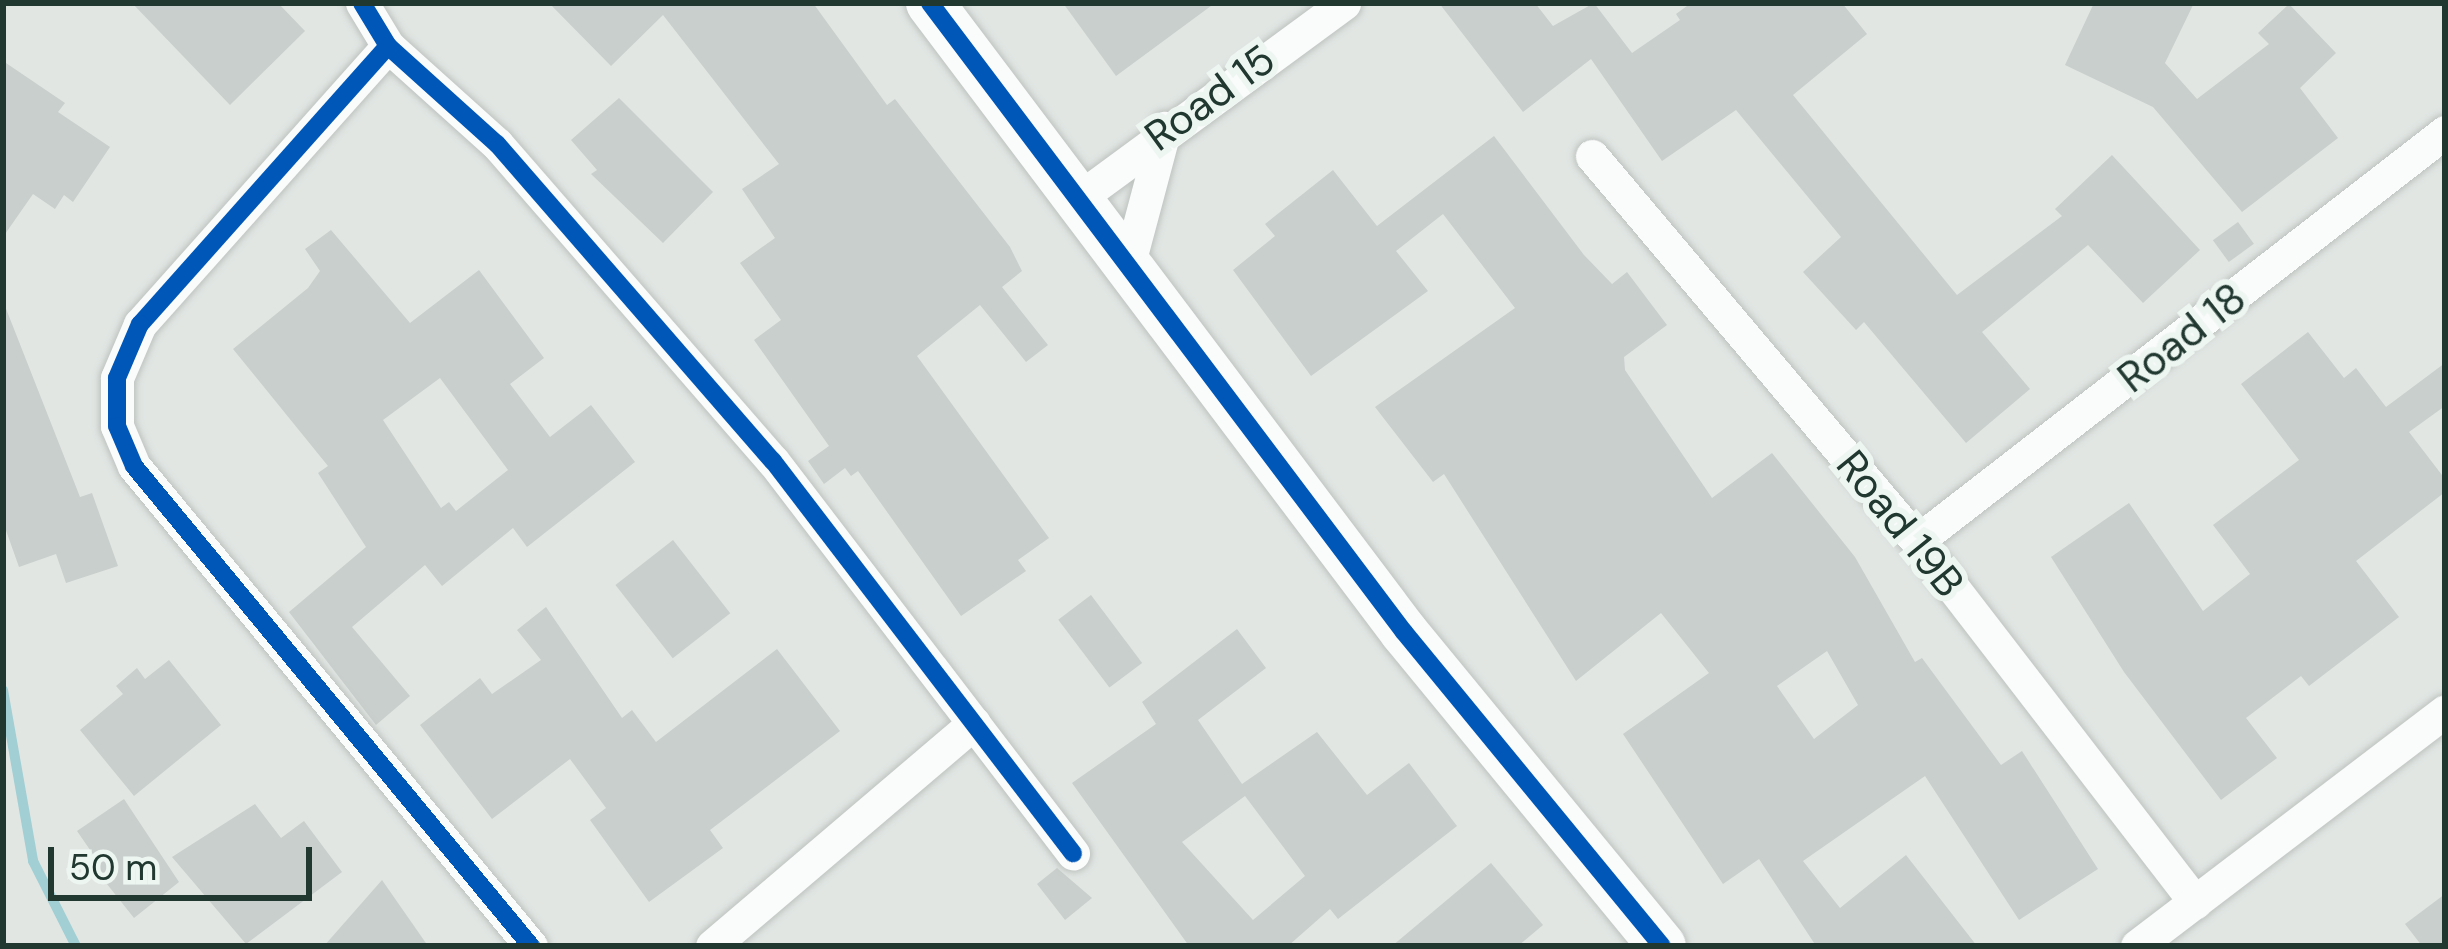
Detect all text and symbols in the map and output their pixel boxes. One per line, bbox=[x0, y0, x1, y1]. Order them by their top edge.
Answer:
street label: Road 15 bbox=[1135, 34, 1285, 162]
street label: Road 18 bbox=[2108, 273, 2256, 403]
street label: Road 19B bbox=[1826, 441, 1974, 607]
scale bar bbox=[54, 823, 318, 897]
text: 50 m bbox=[69, 844, 157, 891]

